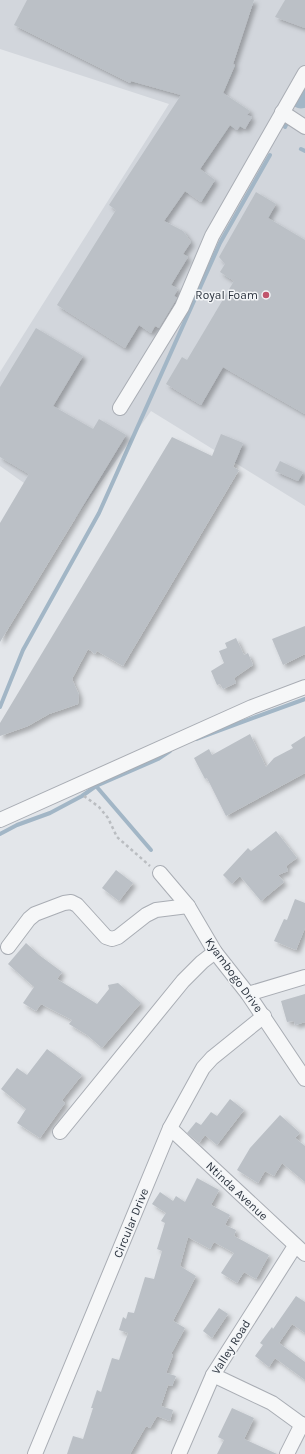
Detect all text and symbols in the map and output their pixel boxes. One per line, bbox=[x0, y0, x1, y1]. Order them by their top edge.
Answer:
place label: Royal Foam bbox=[195, 288, 258, 302]
marker: Royal Foam bbox=[261, 290, 271, 300]
street label: Kyambogo Drive bbox=[202, 935, 266, 1015]
street label: Ntinda Avenue bbox=[203, 1159, 271, 1223]
street label: Circular Drive bbox=[111, 1186, 151, 1260]
street label: Valley Road bbox=[209, 1317, 253, 1377]

